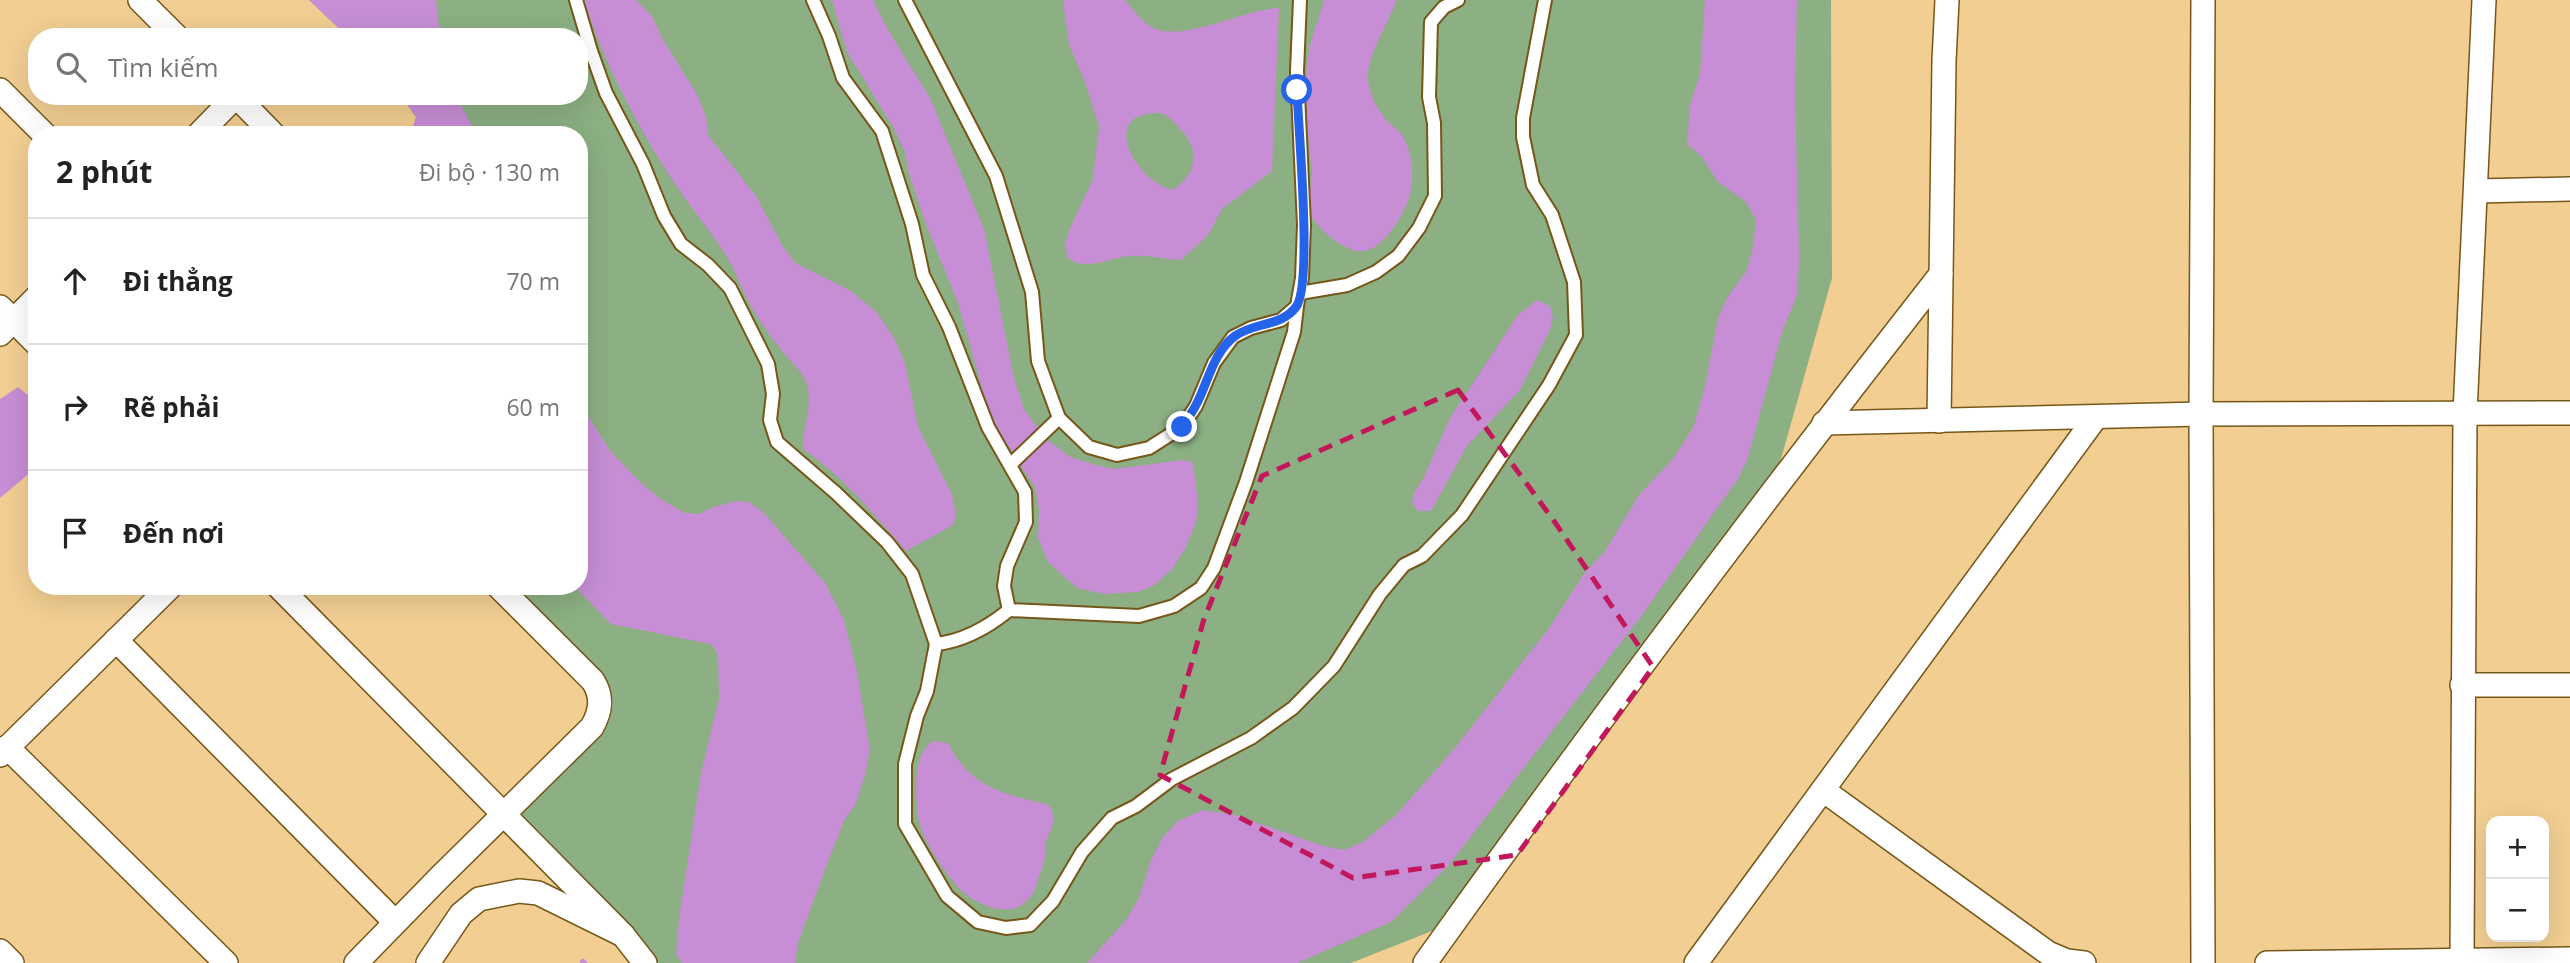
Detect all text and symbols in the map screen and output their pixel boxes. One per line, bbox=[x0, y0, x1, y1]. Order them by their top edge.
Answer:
search box bbox=[28, 28, 588, 105]
icon: search bbox=[52, 48, 90, 86]
text: Tìm kiếm bbox=[108, 49, 219, 85]
route start bbox=[1281, 74, 1312, 105]
text: 2 phút bbox=[56, 151, 152, 192]
text: Đi bộ · 130 m bbox=[419, 156, 560, 188]
icon: ahead bbox=[56, 262, 94, 300]
text: Đi thẳng bbox=[123, 263, 233, 299]
text: 70 m bbox=[506, 265, 560, 297]
icon: right bbox=[56, 388, 94, 426]
text: Rẽ phải bbox=[123, 389, 219, 425]
text: 60 m bbox=[506, 391, 560, 423]
route end bbox=[1166, 411, 1197, 442]
icon: arrive bbox=[56, 514, 94, 552]
text: Đến nơi bbox=[123, 515, 224, 551]
map controls bbox=[2486, 816, 2549, 942]
button: + bbox=[2486, 816, 2549, 879]
button: − bbox=[2486, 879, 2549, 942]

